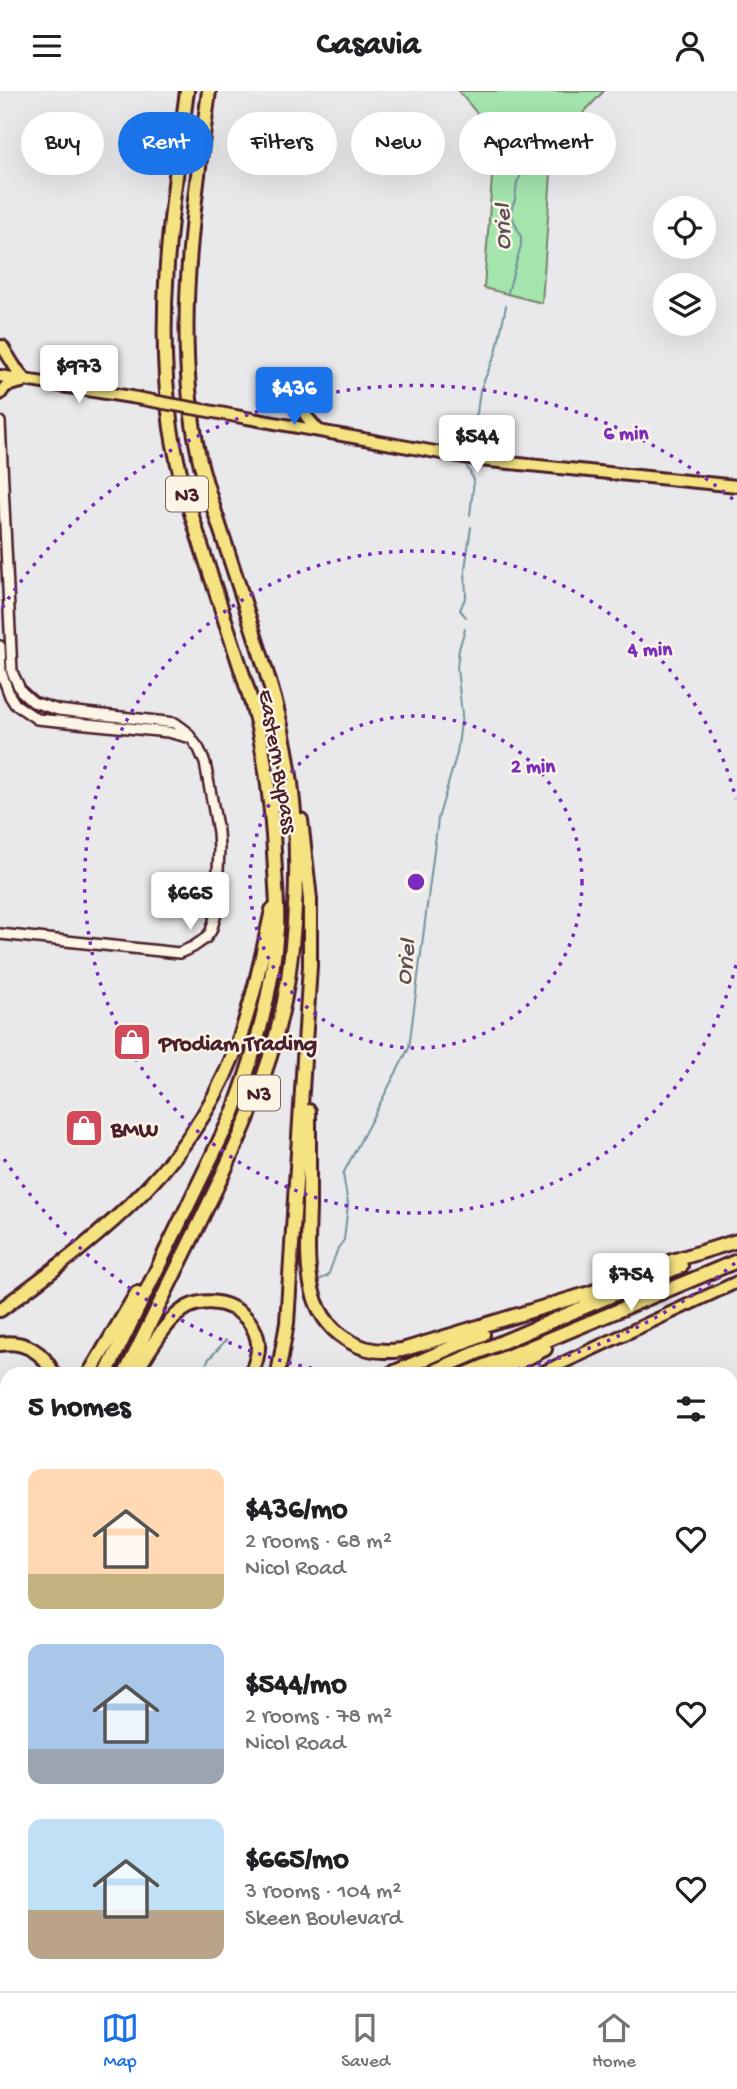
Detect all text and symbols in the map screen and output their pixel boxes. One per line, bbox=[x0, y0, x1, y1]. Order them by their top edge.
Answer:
icon: menu bbox=[28, 27, 66, 65]
text: Casavia bbox=[317, 27, 420, 65]
icon: person bbox=[671, 27, 709, 65]
chip: Buy bbox=[21, 112, 104, 175]
chip: Rent bbox=[118, 112, 213, 175]
chip: Filters bbox=[227, 112, 337, 175]
chip: New bbox=[351, 112, 445, 175]
chip: Apartment bbox=[459, 112, 616, 175]
map controls bbox=[653, 196, 716, 336]
button: locate bbox=[653, 196, 716, 259]
water label: Oriel bbox=[490, 202, 519, 250]
button: layers bbox=[653, 273, 716, 336]
pin: $973 bbox=[38, 345, 120, 405]
text: $973 bbox=[56, 354, 102, 381]
pin: $436 bbox=[253, 367, 335, 427]
text: $436 bbox=[272, 376, 316, 403]
pin: $544 bbox=[436, 415, 518, 475]
text: 6 min bbox=[603, 423, 650, 448]
text: $544 bbox=[455, 424, 499, 451]
road number: N3 bbox=[166, 477, 208, 511]
text: 4 min bbox=[627, 639, 673, 664]
street label: Eastern Bypass bbox=[251, 688, 303, 836]
text: 2 min bbox=[511, 756, 556, 781]
centre of rings bbox=[404, 870, 428, 894]
pin: $665 bbox=[149, 873, 231, 932]
text: $665 bbox=[167, 881, 213, 908]
water label: Oriel bbox=[390, 936, 425, 987]
shop icon: Prodiam Trading bbox=[111, 1021, 153, 1063]
place label: Prodiam Trading bbox=[157, 1032, 317, 1059]
road number: N3 bbox=[238, 1075, 280, 1111]
shop icon: BMW bbox=[63, 1107, 105, 1149]
place label: BMW bbox=[110, 1118, 159, 1145]
pin: $754 bbox=[590, 1253, 672, 1313]
text: $754 bbox=[608, 1262, 654, 1289]
icon: filters bbox=[672, 1390, 710, 1428]
text: 5 homes bbox=[28, 1392, 130, 1427]
text: $436/mo bbox=[245, 1494, 348, 1529]
icon: home bbox=[84, 1497, 168, 1581]
icon: heart bbox=[672, 1520, 710, 1558]
text: 2 rooms · 68 m² bbox=[245, 1529, 392, 1556]
text: Nicol Road bbox=[245, 1556, 346, 1583]
text: $544/mo bbox=[245, 1669, 347, 1704]
icon: home bbox=[84, 1672, 168, 1756]
icon: heart bbox=[672, 1695, 710, 1733]
text: 2 rooms · 78 m² bbox=[245, 1704, 392, 1731]
text: Nicol Road bbox=[245, 1731, 346, 1758]
text: $665/mo bbox=[245, 1844, 349, 1879]
icon: home bbox=[84, 1847, 168, 1931]
icon: heart bbox=[672, 1870, 710, 1908]
text: 3 rooms · 104 m² bbox=[245, 1879, 401, 1906]
text: Skeen Boulevard bbox=[245, 1906, 402, 1933]
tab: Map bbox=[101, 2009, 139, 2074]
tab: Saved bbox=[341, 2009, 390, 2074]
tab: Home bbox=[592, 2009, 636, 2074]

